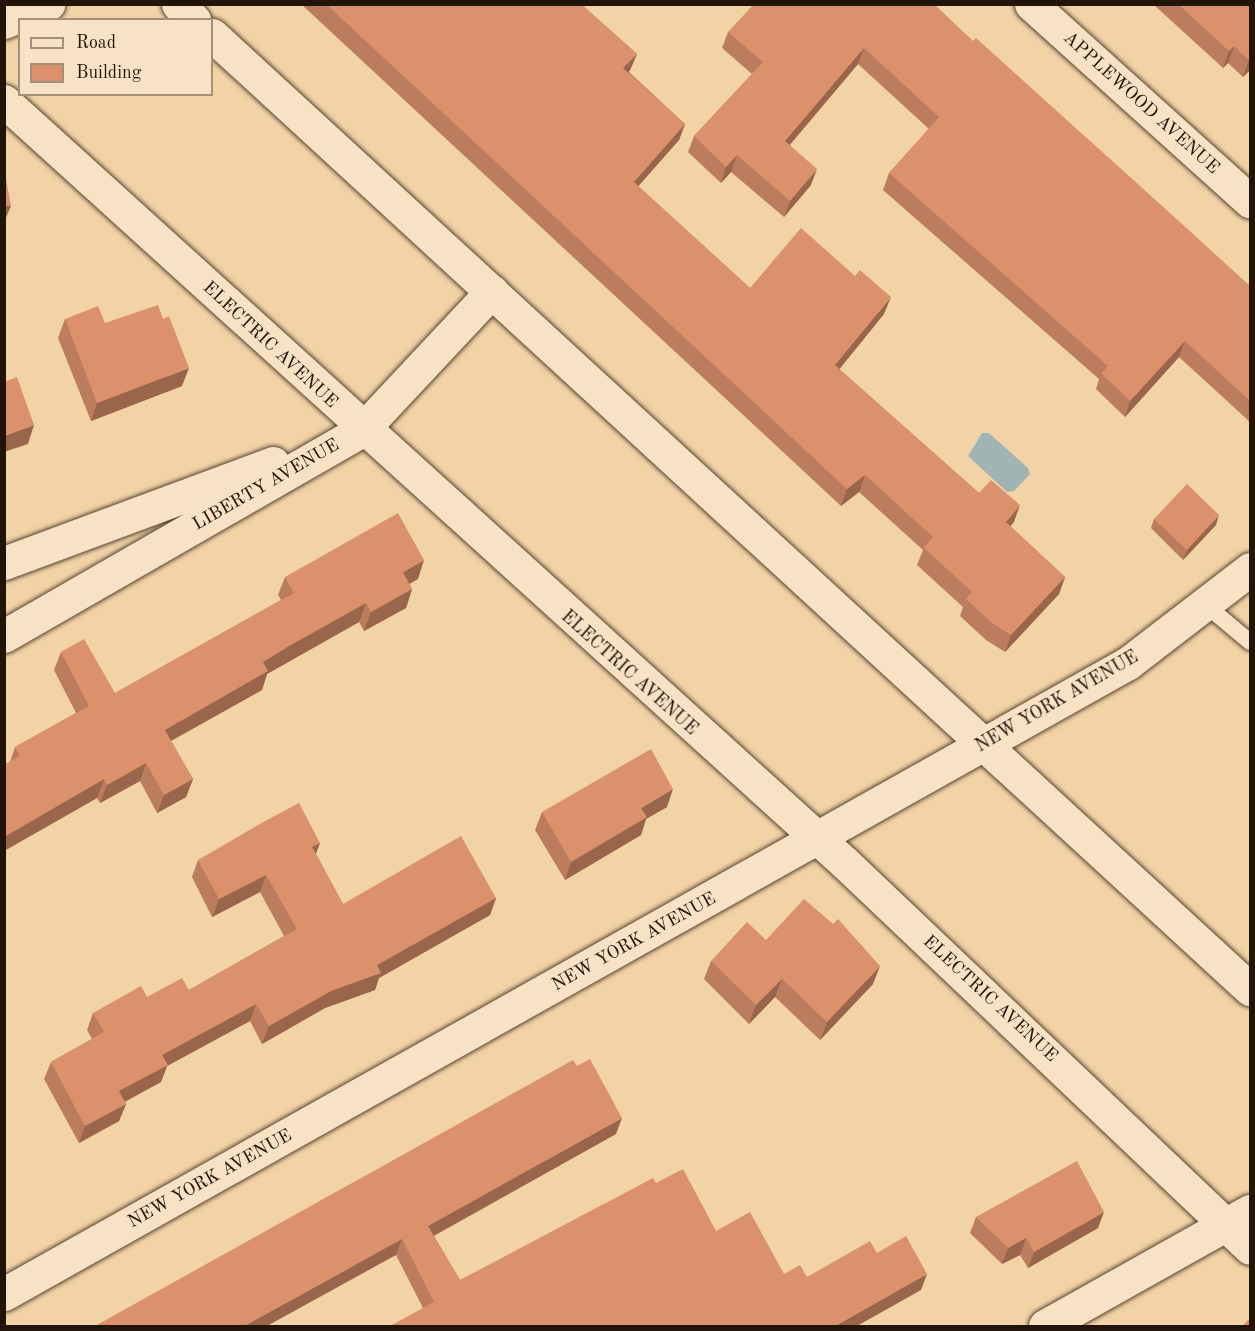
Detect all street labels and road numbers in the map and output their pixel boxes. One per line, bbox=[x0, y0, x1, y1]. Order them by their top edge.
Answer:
street label: APPLEWOOD AVENUE bbox=[1059, 27, 1223, 179]
street label: ELECTRIC AVENUE bbox=[198, 277, 342, 413]
street label: LIBERTY AVENUE bbox=[189, 434, 343, 536]
street label: ELECTRIC AVENUE bbox=[556, 606, 702, 740]
street label: NEW YORK AVENUE bbox=[972, 647, 1142, 757]
street label: NEW YORK AVENUE bbox=[548, 888, 720, 996]
street label: ELECTRIC AVENUE bbox=[918, 931, 1062, 1067]
street label: NEW YORK AVENUE bbox=[124, 1125, 296, 1233]

